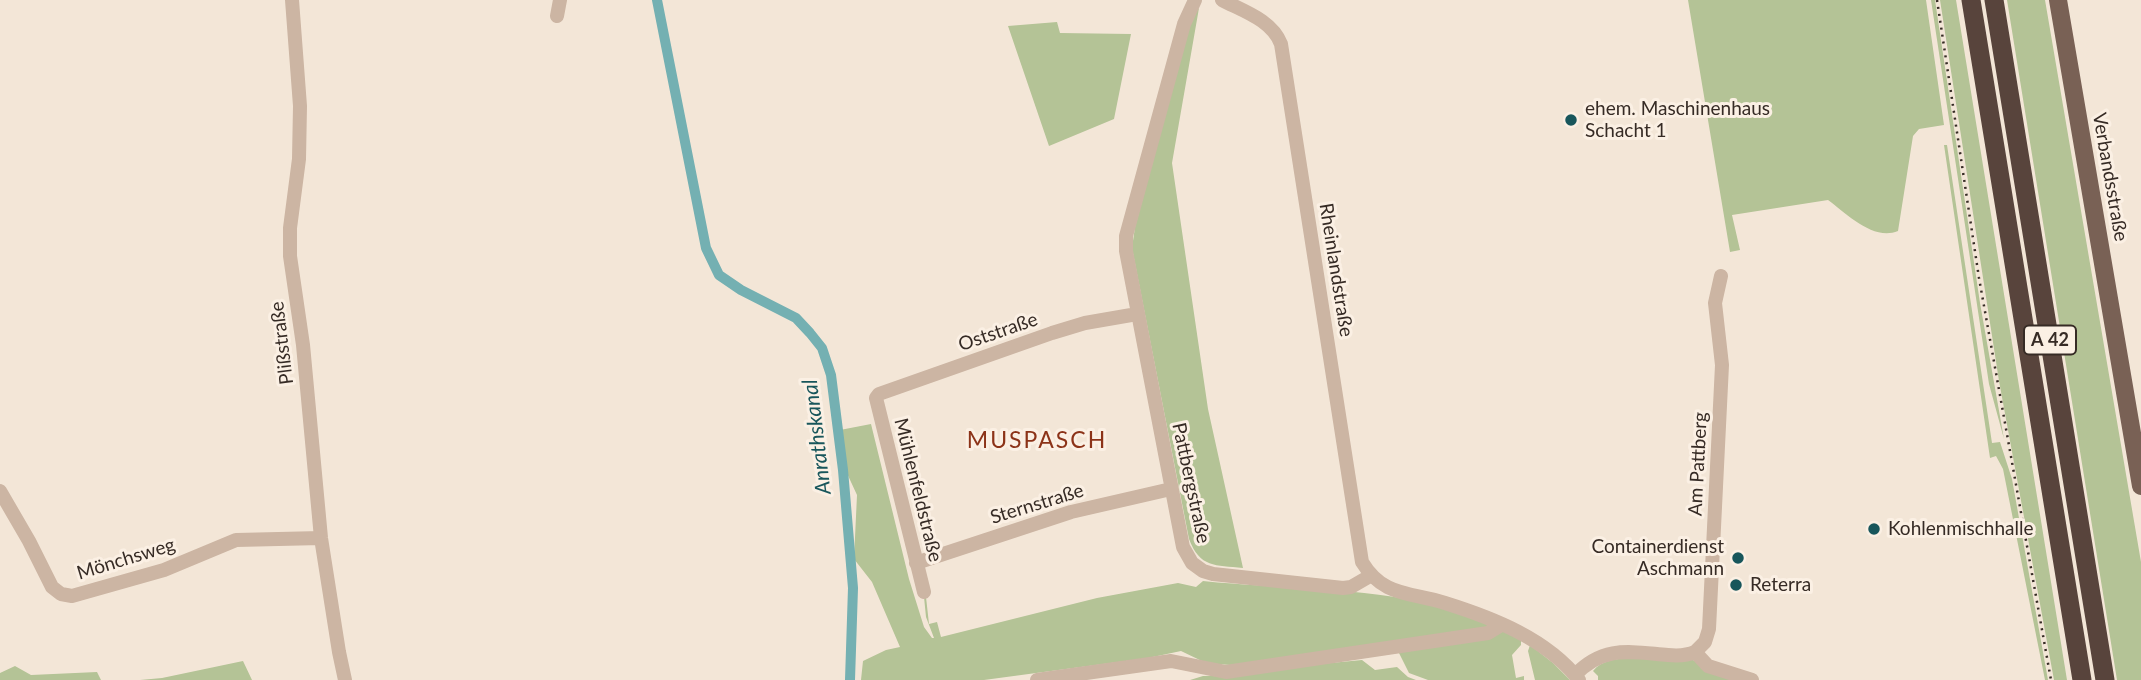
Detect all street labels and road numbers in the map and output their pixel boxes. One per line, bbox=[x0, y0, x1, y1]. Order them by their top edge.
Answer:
street label: Verbandsstraße bbox=[2087, 111, 2133, 243]
street label: Rheinlandstraße bbox=[1314, 202, 1358, 338]
street label: Plißstraße bbox=[266, 300, 298, 386]
street label: Oststraße bbox=[955, 308, 1041, 356]
road number: A 42 bbox=[2024, 326, 2076, 354]
street label: Am Pattberg bbox=[1684, 411, 1712, 517]
street label: Mühlenfeldstraße bbox=[889, 416, 947, 564]
street label: Pattbergstraße bbox=[1167, 420, 1215, 546]
street label: Sternstraße bbox=[988, 479, 1086, 529]
street label: Mönchsweg bbox=[74, 533, 178, 585]

